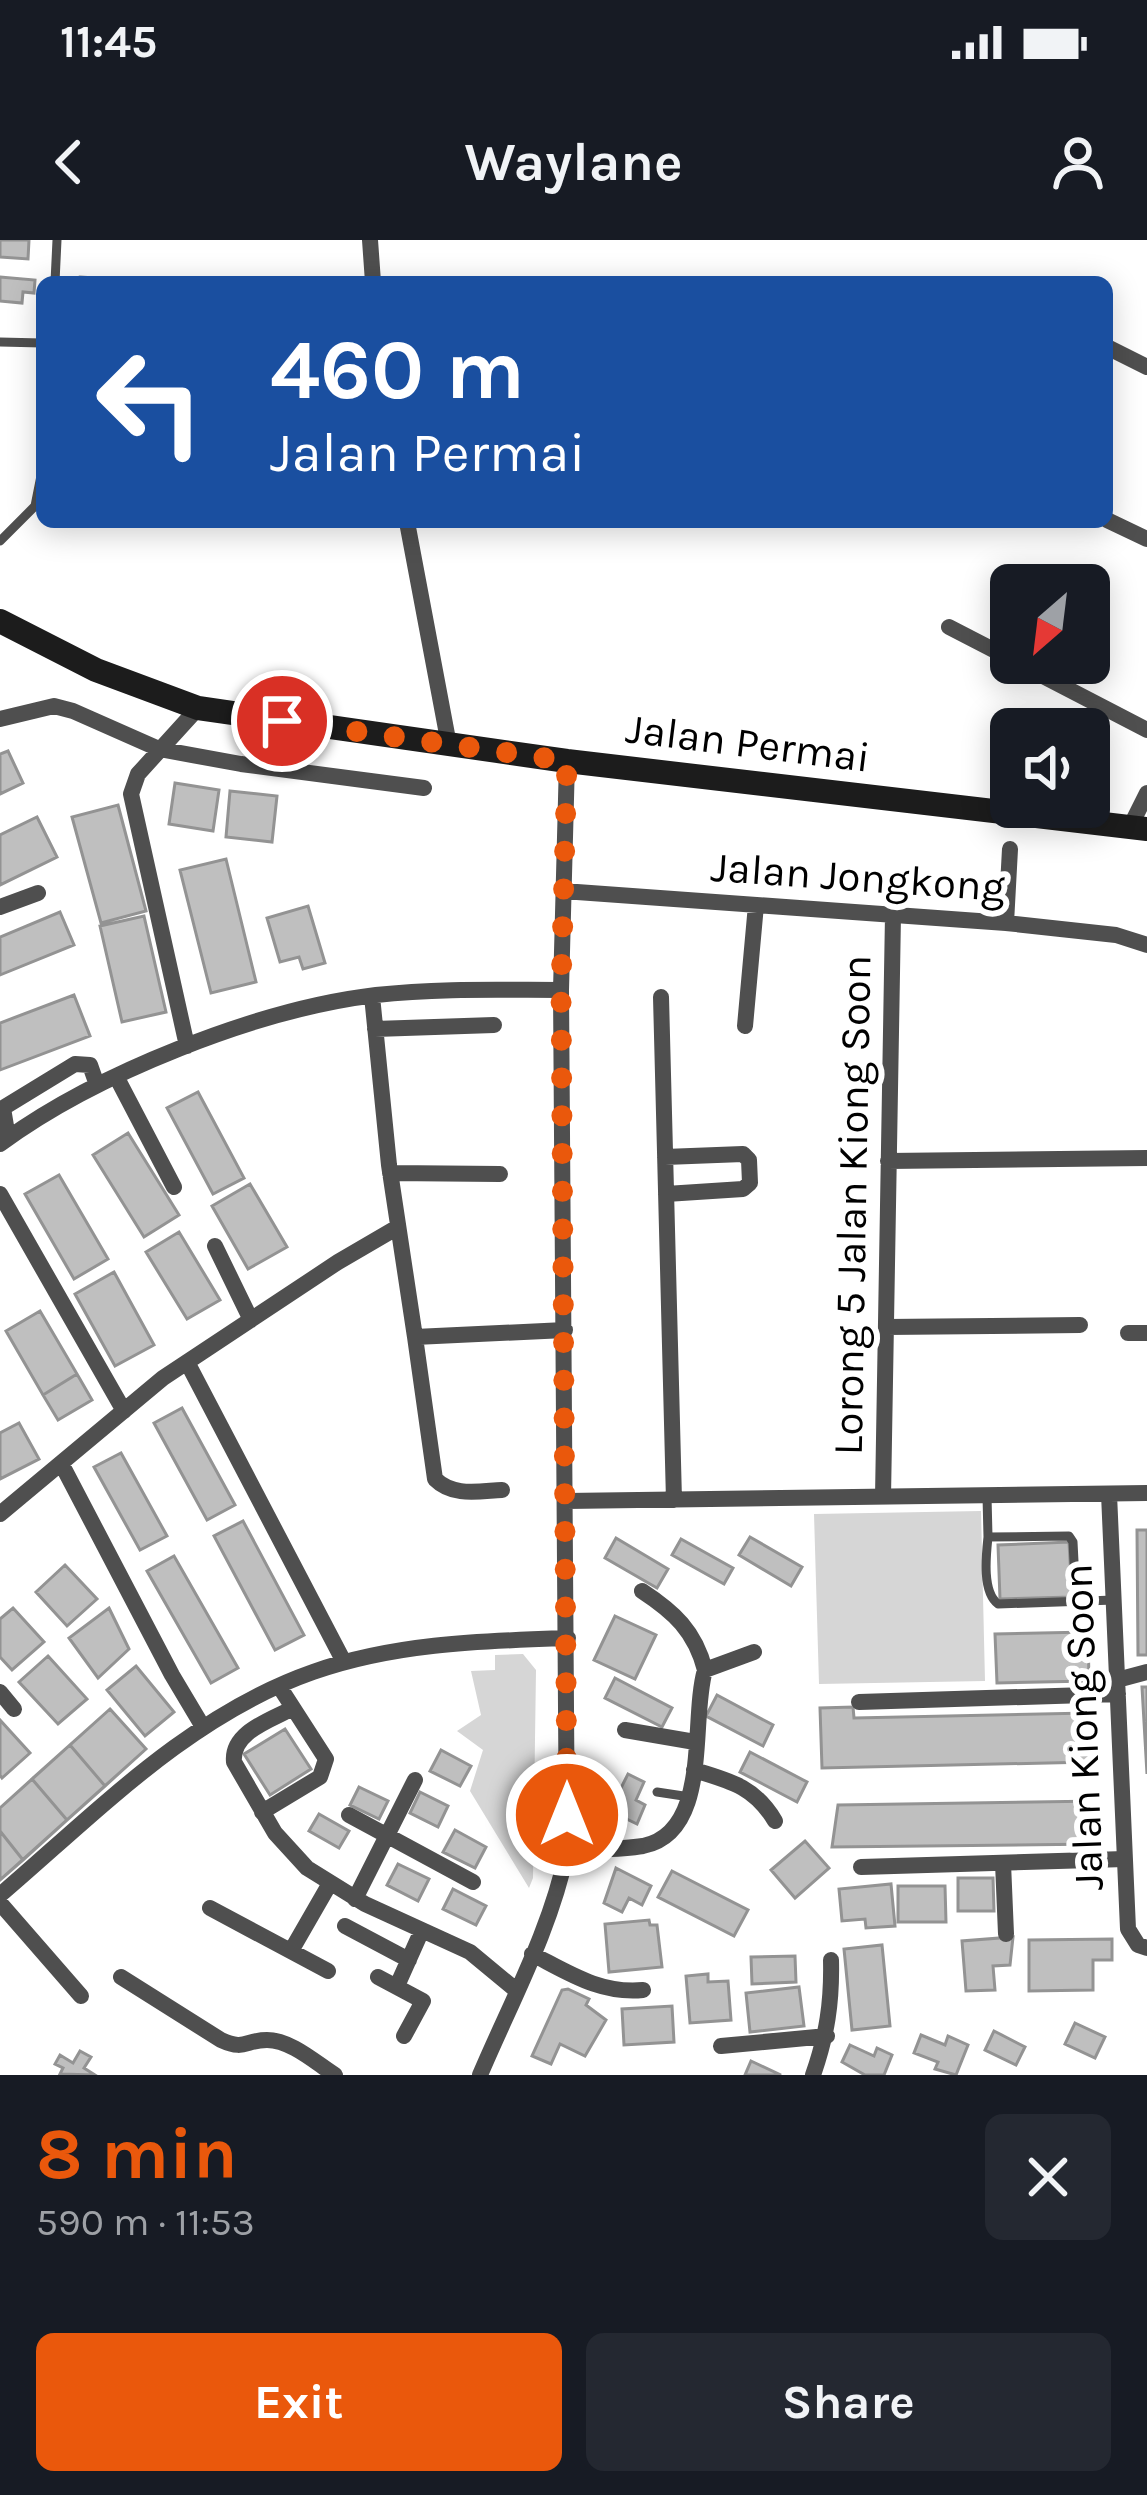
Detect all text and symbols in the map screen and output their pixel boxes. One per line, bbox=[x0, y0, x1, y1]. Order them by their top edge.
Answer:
text: 11:45 bbox=[60, 16, 157, 68]
icon: back bbox=[36, 129, 102, 195]
icon: person bbox=[1045, 129, 1111, 195]
text: Waylane bbox=[464, 130, 683, 194]
text: 460 m bbox=[270, 321, 525, 419]
icon: left bbox=[72, 324, 228, 480]
text: Jalan Permai bbox=[270, 421, 585, 485]
north arrow bbox=[990, 564, 1110, 684]
map controls bbox=[990, 564, 1110, 828]
pin bbox=[231, 670, 333, 772]
icon: arrive bbox=[249, 688, 315, 754]
street label: Jalan Permai bbox=[623, 703, 873, 783]
button: sound bbox=[990, 708, 1110, 828]
street label: Jalan Jongkong bbox=[709, 842, 1007, 912]
street label: Lorong 5 Jalan Kiong Soon bbox=[823, 954, 881, 1456]
street label: Jalan Kiong Soon bbox=[1052, 1563, 1114, 1891]
position arrow bbox=[504, 1752, 630, 1878]
text: 8 min bbox=[36, 2112, 238, 2196]
button: close bbox=[985, 2114, 1111, 2240]
text: 590 m · 11:53 bbox=[36, 2199, 255, 2245]
button: Exit bbox=[36, 2333, 562, 2471]
button: Share bbox=[586, 2333, 1111, 2471]

